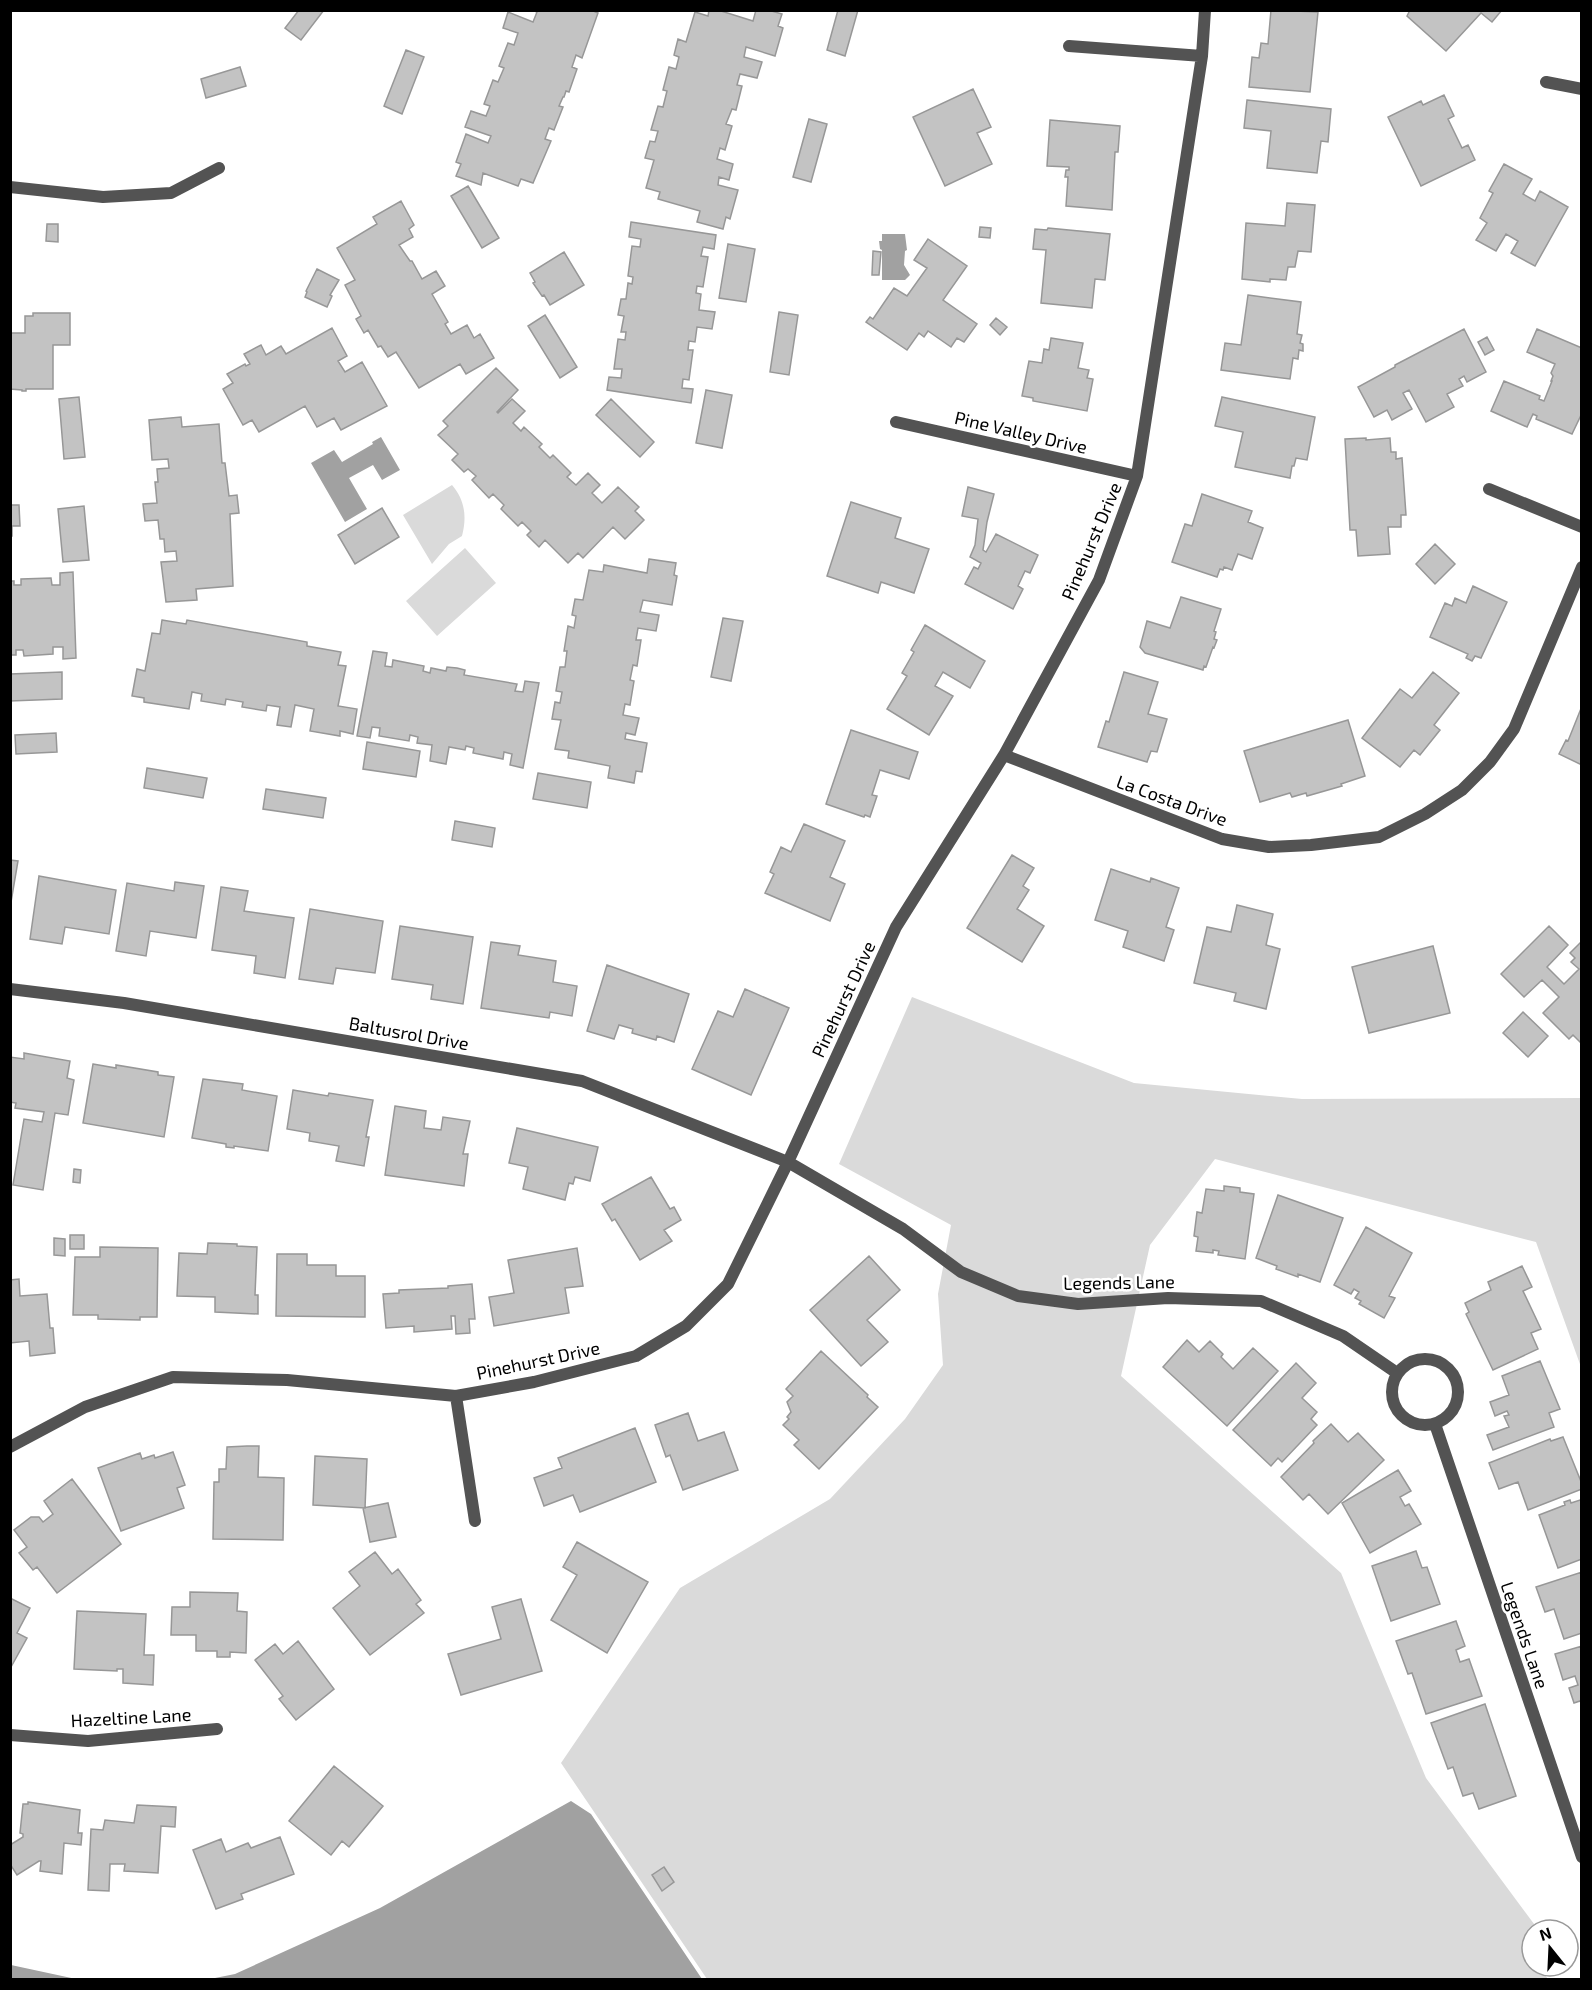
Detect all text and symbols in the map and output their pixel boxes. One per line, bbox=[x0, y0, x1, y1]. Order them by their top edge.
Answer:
street label: Pine Valley Drive bbox=[953, 406, 1089, 458]
street label: Pinehurst Drive bbox=[1056, 479, 1126, 603]
street label: La Costa Drive bbox=[1114, 770, 1230, 830]
street label: Pinehurst Drive bbox=[806, 937, 880, 1061]
street label: Baltusrol Drive bbox=[347, 1012, 471, 1054]
street label: Legends Lane bbox=[1063, 1270, 1175, 1294]
street label: Pinehurst Drive bbox=[474, 1336, 602, 1384]
street label: Legends Lane bbox=[1496, 1579, 1554, 1691]
street label: Hazeltine Lane bbox=[70, 1703, 192, 1731]
north arrow bbox=[1520, 1918, 1580, 1978]
text: N bbox=[1537, 1922, 1554, 1944]

